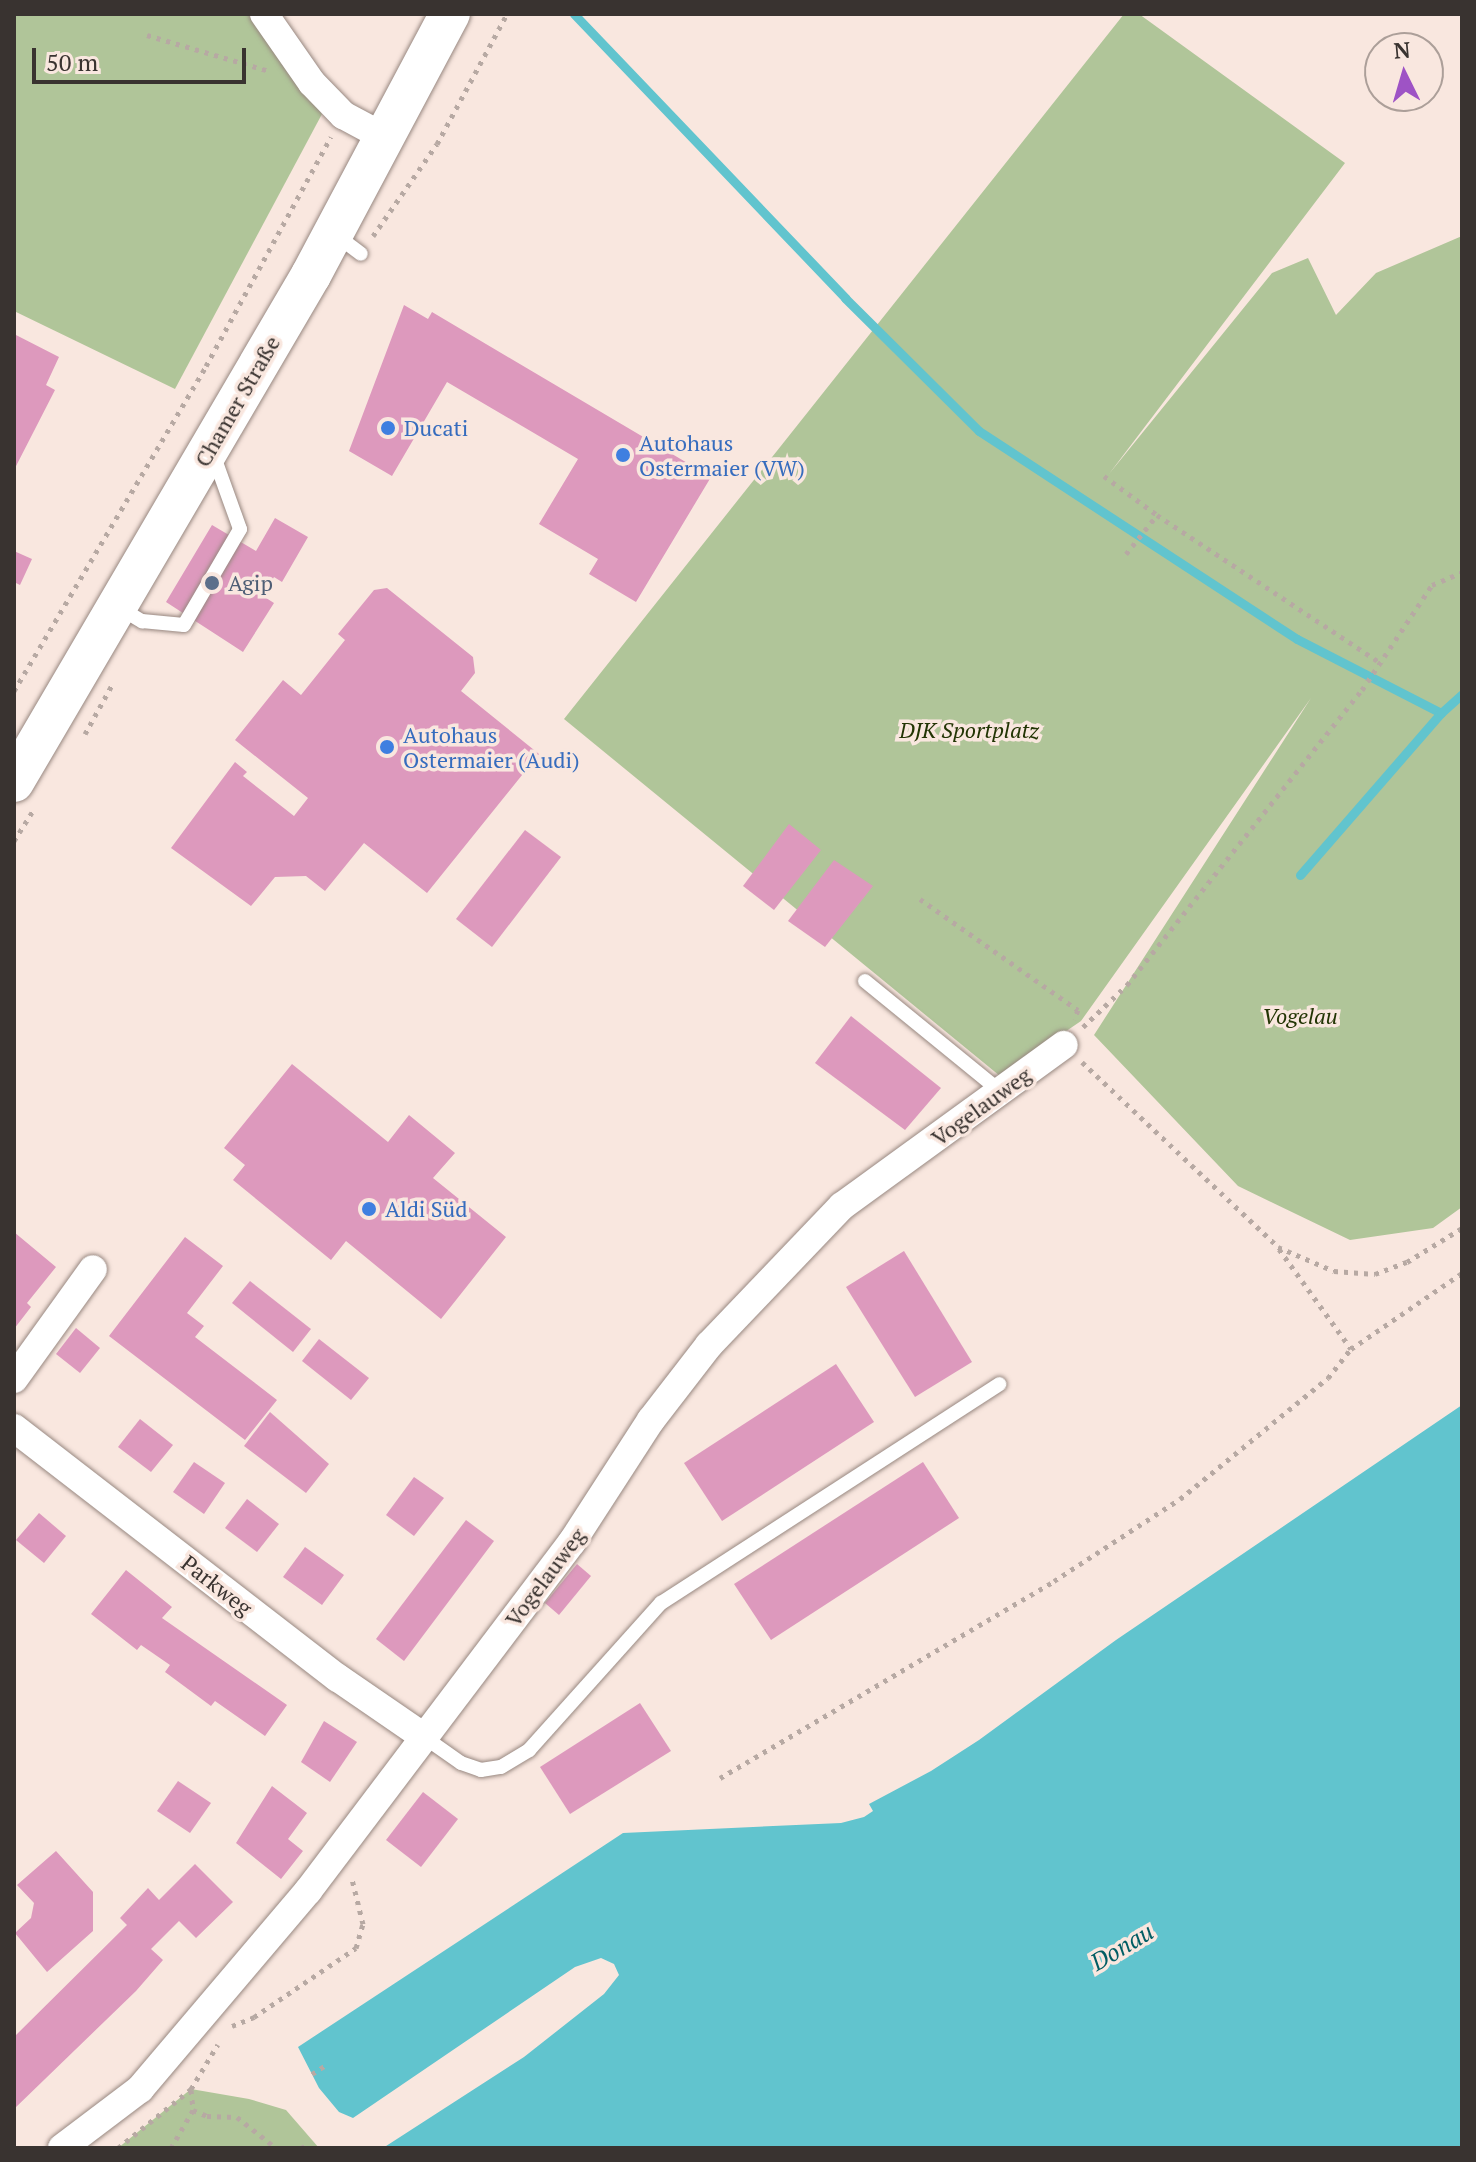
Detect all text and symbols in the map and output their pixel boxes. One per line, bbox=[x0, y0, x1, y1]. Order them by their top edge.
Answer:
scale bar bbox=[36, 32, 250, 82]
north arrow bbox=[1364, 32, 1444, 112]
text: N bbox=[1392, 34, 1412, 65]
text: 50 m bbox=[46, 46, 98, 78]
street label: Chamer Straße bbox=[189, 331, 285, 471]
place label: Ducati bbox=[404, 415, 468, 441]
marker: Ducati bbox=[379, 419, 397, 437]
place label: Autohaus Ostermaier (VW) bbox=[639, 429, 805, 480]
marker: Autohaus Ostermaier (VW) bbox=[614, 446, 632, 464]
place label: Agip bbox=[228, 570, 273, 596]
marker: Agip bbox=[203, 574, 221, 592]
park label: DJK Sportplatz bbox=[899, 717, 1039, 743]
place label: Autohaus Ostermaier (Audi) bbox=[403, 721, 580, 772]
marker: Autohaus Ostermaier (Audi) bbox=[378, 738, 396, 756]
park label: Vogelau bbox=[1262, 1003, 1338, 1029]
street label: Vogelauweg bbox=[926, 1061, 1036, 1151]
place label: Aldi Süd bbox=[385, 1196, 467, 1222]
marker: Aldi Süd bbox=[360, 1200, 378, 1218]
street label: Vogelauweg bbox=[499, 1522, 591, 1632]
street label: Parkweg bbox=[176, 1549, 258, 1621]
water label: Donau bbox=[1085, 1917, 1159, 1977]

